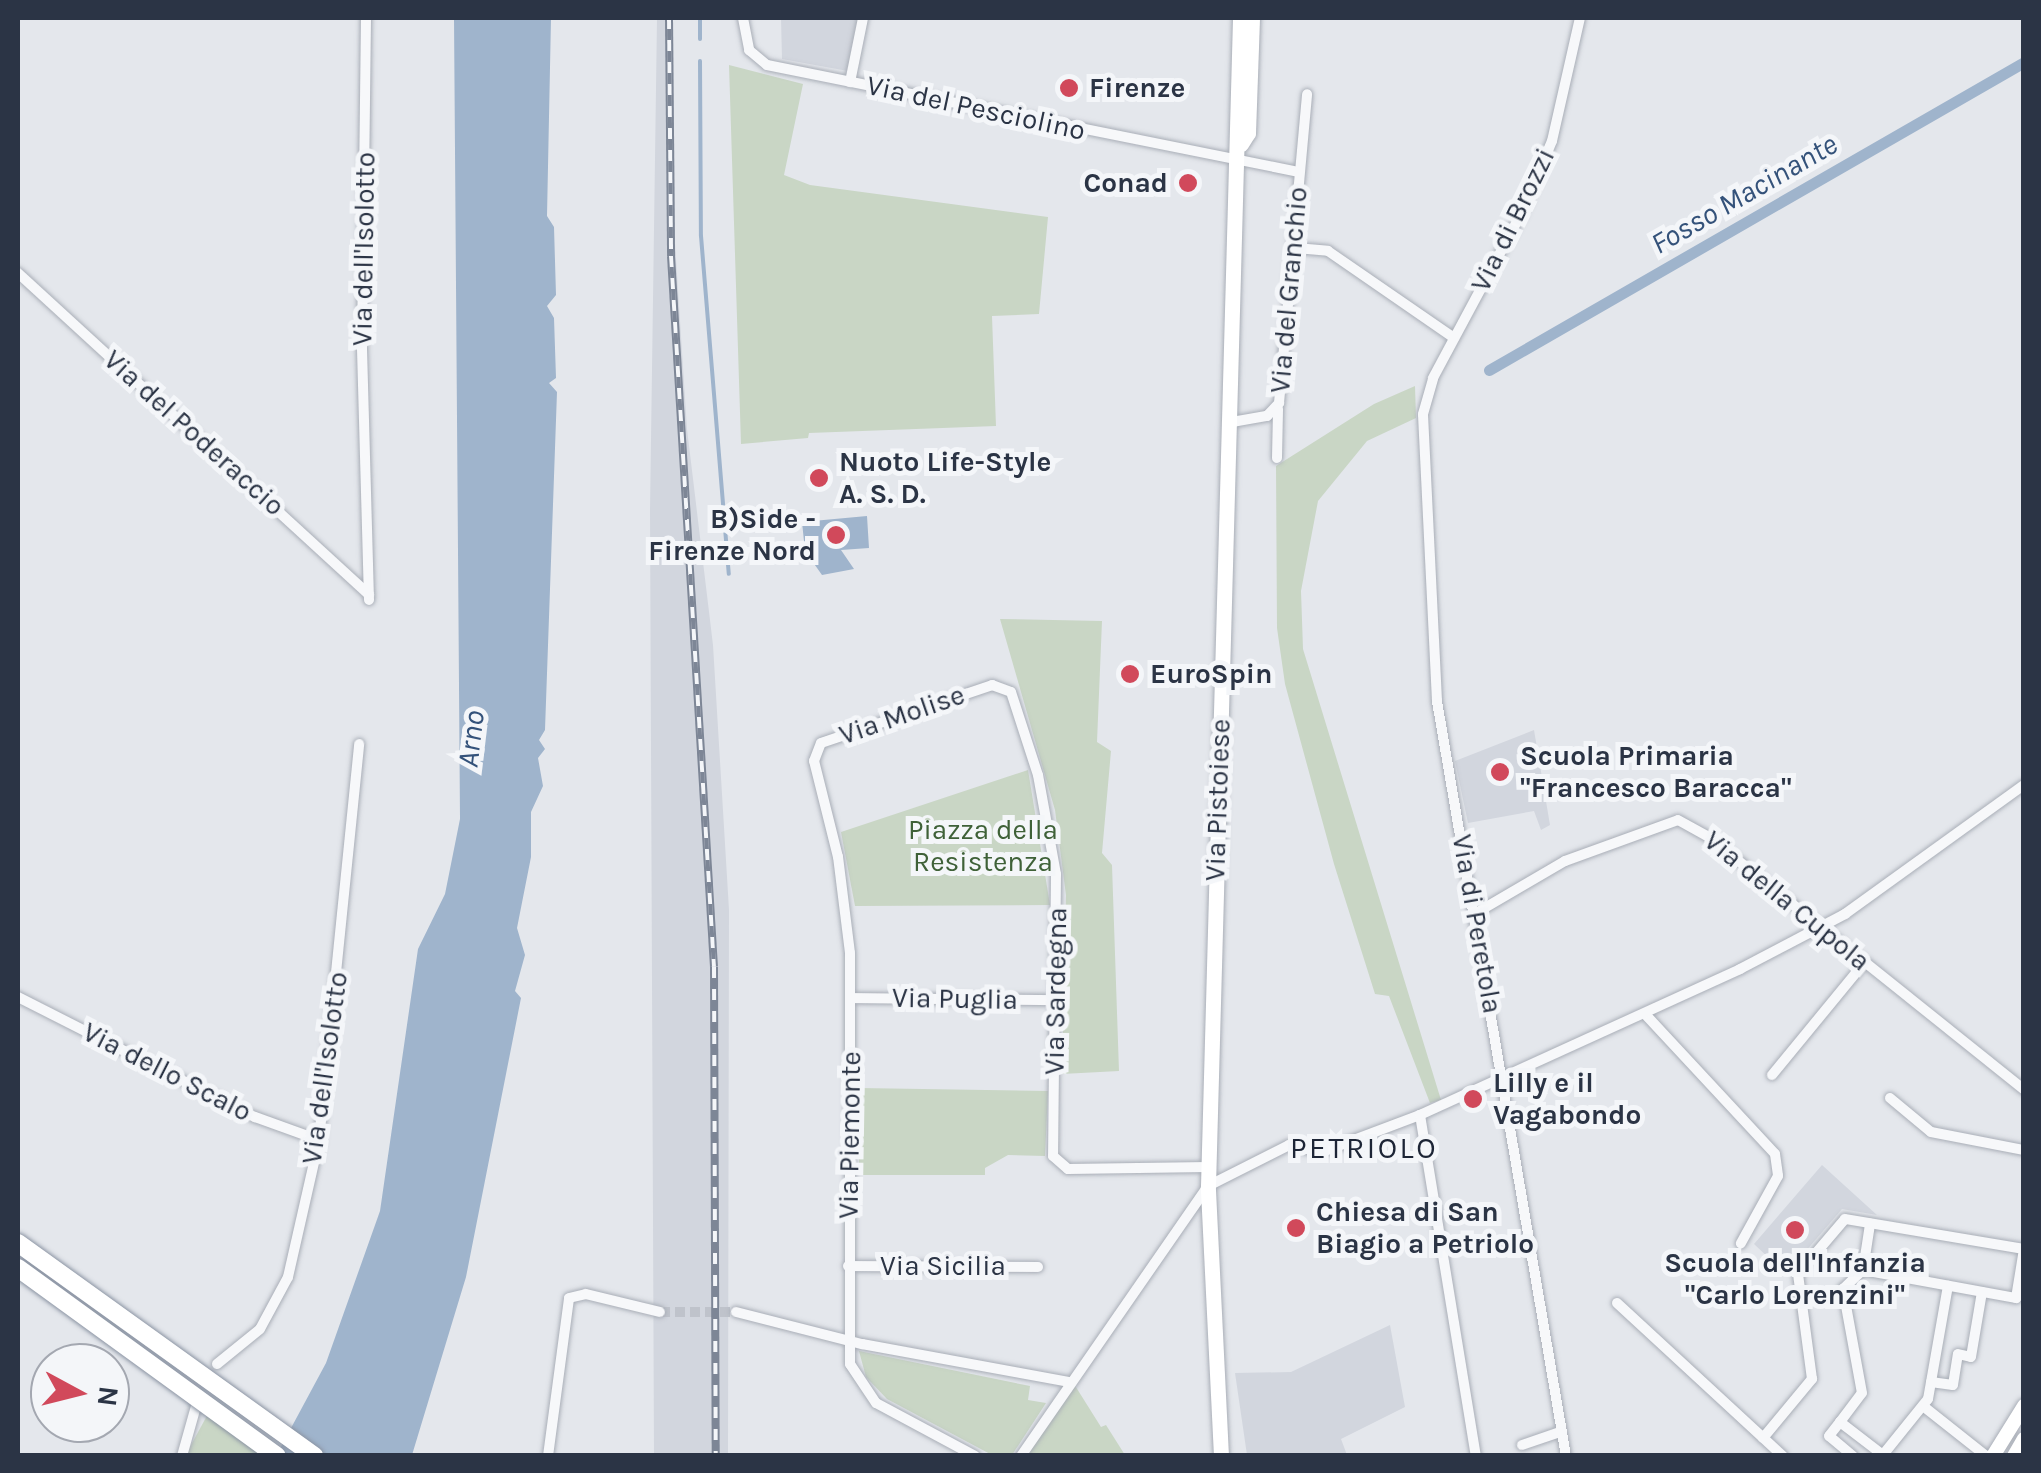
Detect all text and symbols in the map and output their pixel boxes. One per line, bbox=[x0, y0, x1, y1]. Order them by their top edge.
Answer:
street label: Via del Pesciolino bbox=[864, 68, 1088, 148]
place label: Firenze bbox=[1089, 71, 1185, 105]
marker: Firenze bbox=[1058, 77, 1080, 99]
water label: Fosso Macinante bbox=[1644, 126, 1844, 262]
street label: Via di Brozzi bbox=[1464, 143, 1562, 297]
street label: Via dell'Isolotto bbox=[346, 152, 382, 346]
place label: Conad bbox=[1083, 166, 1168, 200]
marker: Conad bbox=[1177, 172, 1199, 194]
street label: Via del Granchio bbox=[1263, 185, 1315, 395]
street label: Via del Poderaccio bbox=[97, 343, 291, 523]
place label: Nuoto Life-Style A. S. D. bbox=[839, 445, 1051, 511]
marker: Nuoto Life-Style A. S. D. bbox=[808, 467, 830, 489]
place label: B)Side - Firenze Nord bbox=[648, 502, 816, 568]
marker: B)Side - Firenze Nord bbox=[825, 524, 847, 546]
place label: EuroSpin bbox=[1150, 657, 1272, 691]
marker: EuroSpin bbox=[1119, 663, 1141, 685]
street label: Via Molise bbox=[835, 678, 969, 752]
water label: Arno bbox=[450, 709, 492, 769]
street label: Via Pistoiese bbox=[1198, 718, 1238, 882]
place label: Scuola Primaria "Francesco Baracca" bbox=[1520, 739, 1792, 805]
marker: Scuola Primaria "Francesco Baracca" bbox=[1489, 761, 1511, 783]
park label: Piazza della Resistenza bbox=[908, 813, 1058, 879]
street label: Via della Cupola bbox=[1697, 824, 1877, 978]
street label: Via di Peretola bbox=[1445, 832, 1509, 1016]
street label: Via Sardegna bbox=[1038, 907, 1074, 1075]
street label: Via dell'Isolotto bbox=[295, 970, 355, 1166]
street label: Via Puglia bbox=[892, 981, 1018, 1017]
street label: Via dello Scalo bbox=[77, 1015, 257, 1129]
street label: Via Piemonte bbox=[832, 1051, 868, 1219]
place label: Lilly e il Vagabondo bbox=[1493, 1066, 1641, 1132]
marker: Lilly e il Vagabondo bbox=[1462, 1088, 1484, 1110]
district label: PETRIOLO bbox=[1290, 1130, 1438, 1166]
place label: Chiesa di San Biagio a Petriolo bbox=[1316, 1195, 1534, 1261]
marker: Chiesa di San Biagio a Petriolo bbox=[1285, 1217, 1307, 1239]
marker: Scuola dell'Infanzia "Carlo Lorenzini" bbox=[1784, 1219, 1806, 1241]
place label: Scuola dell'Infanzia "Carlo Lorenzini" bbox=[1664, 1246, 1926, 1312]
street label: Via Sicilia bbox=[880, 1249, 1006, 1283]
north arrow bbox=[30, 1343, 130, 1443]
text: N bbox=[91, 1384, 126, 1408]

